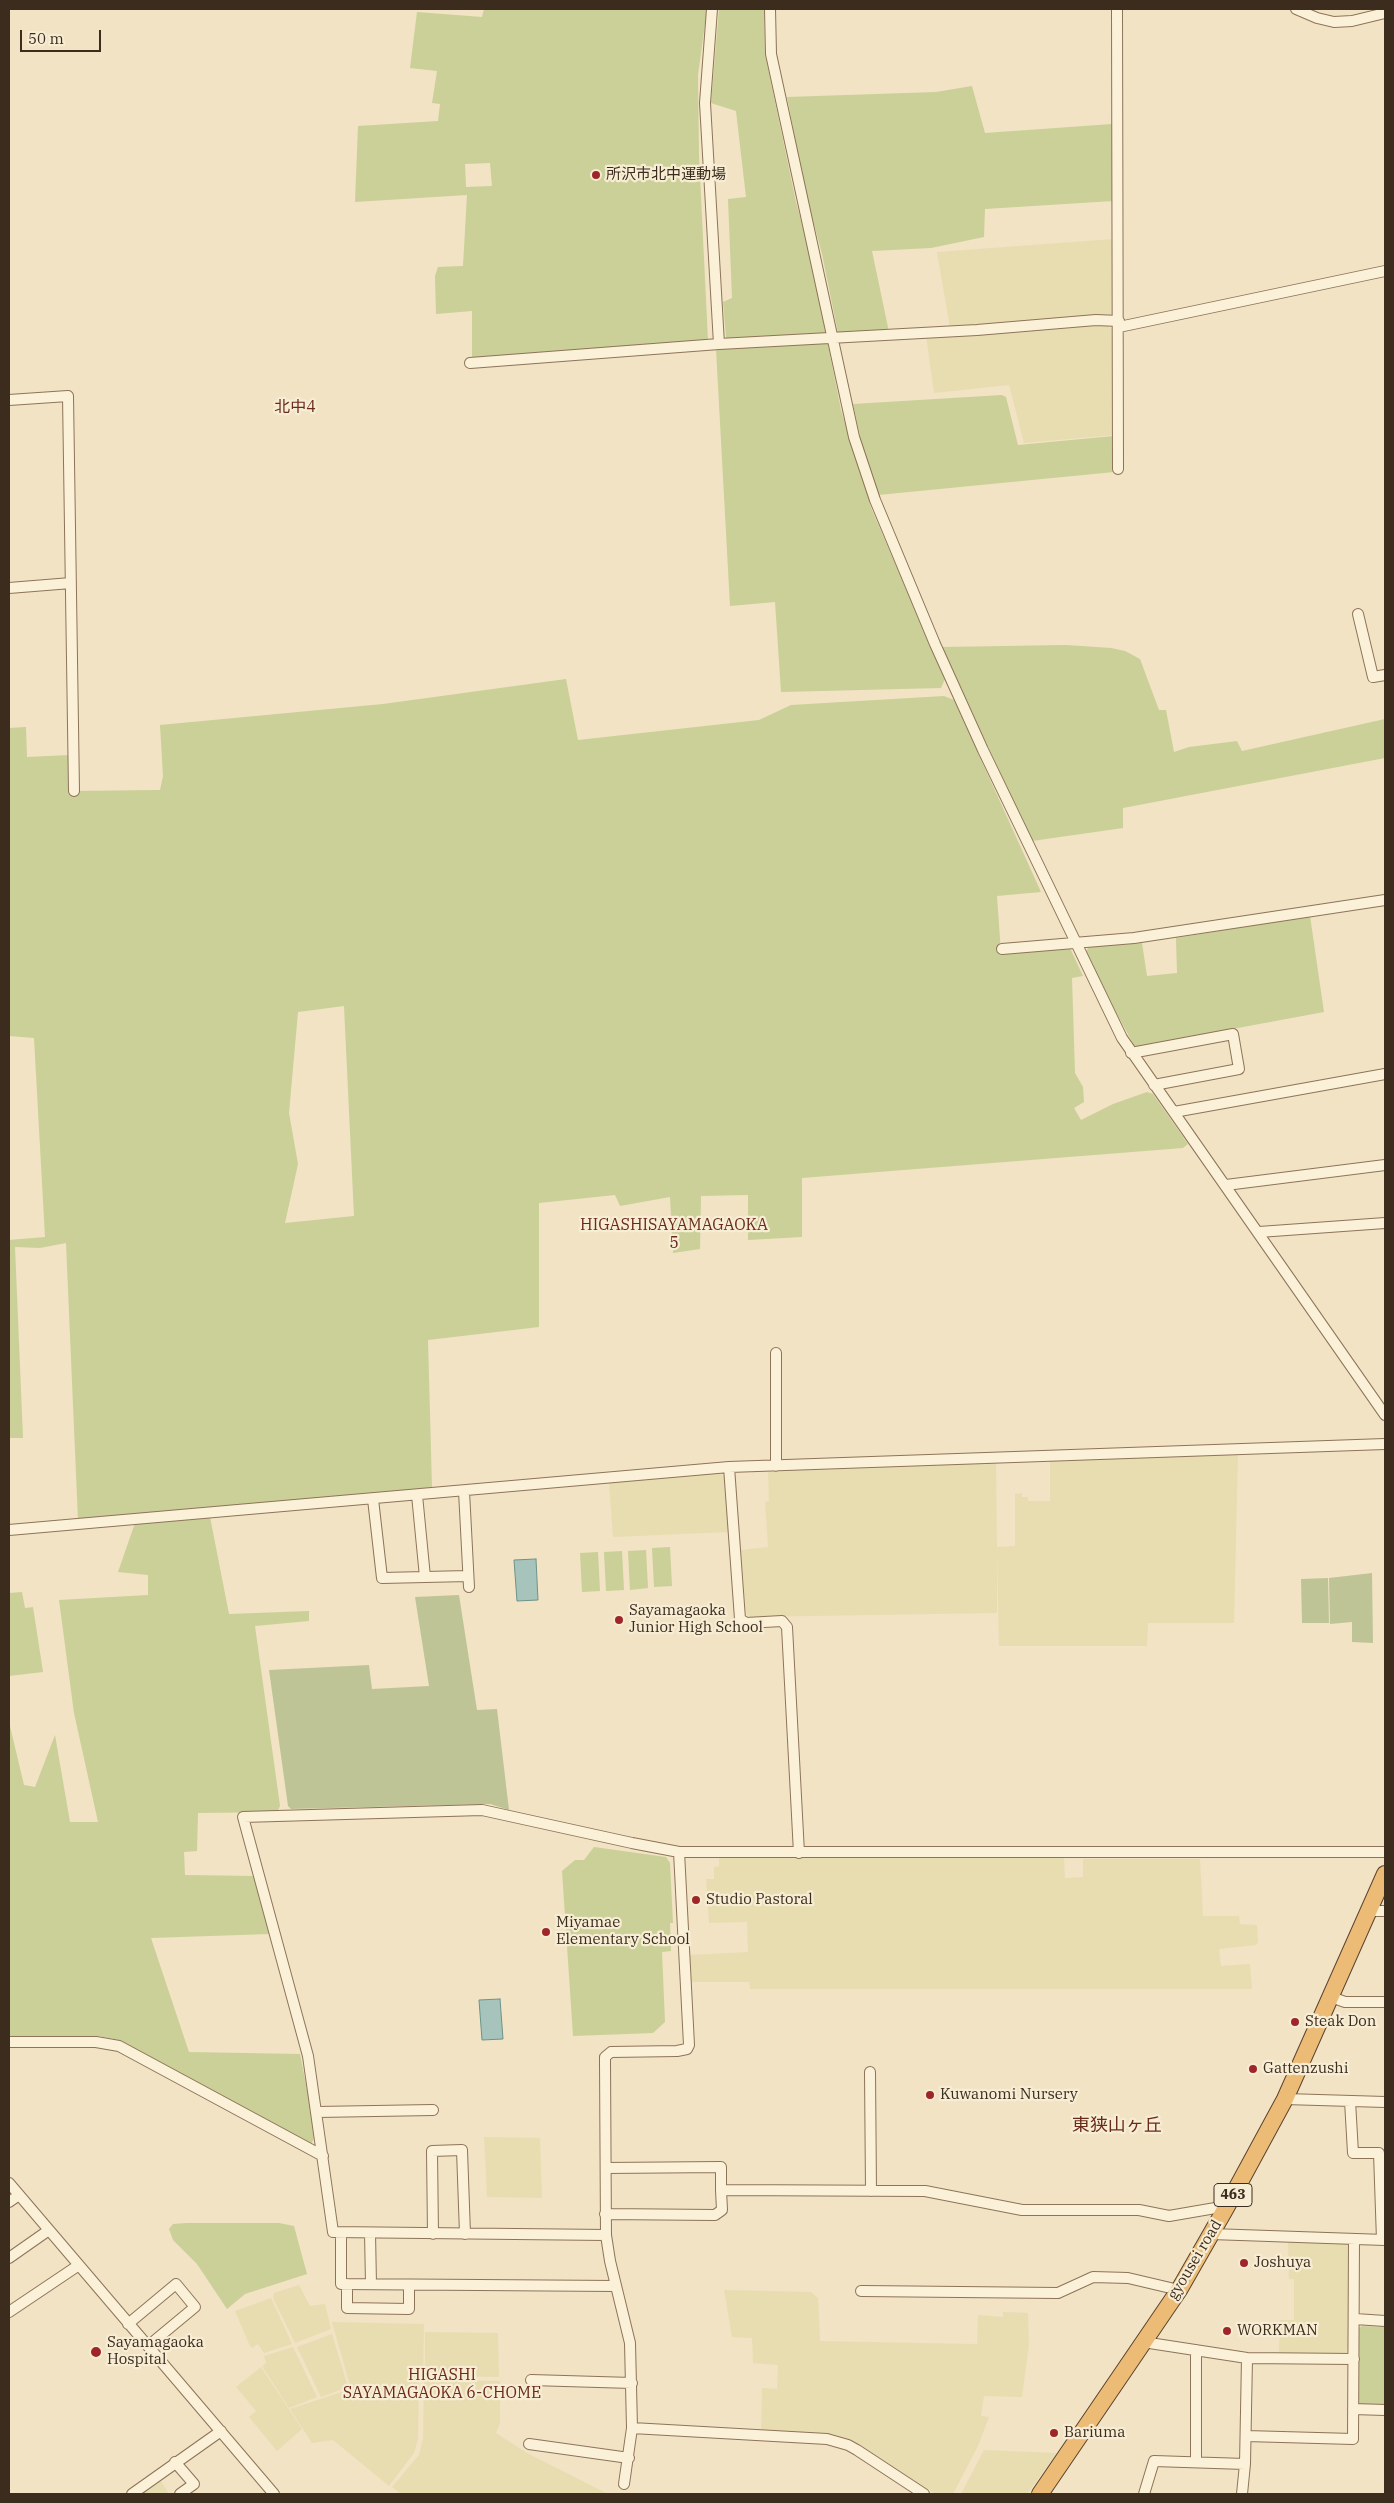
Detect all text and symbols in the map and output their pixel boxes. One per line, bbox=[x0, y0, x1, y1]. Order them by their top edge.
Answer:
scale bar bbox=[22, 20, 104, 52]
text: 50 m bbox=[28, 29, 64, 48]
place label: 所沢市北中運動場 bbox=[606, 166, 726, 184]
marker: 所沢市北中運動場 bbox=[590, 169, 602, 181]
district label: 北中4 bbox=[274, 397, 316, 417]
district label: HIGASHISAYAMAGAOKA 5 bbox=[569, 1215, 779, 1253]
place label: Sayamagaoka Junior High School bbox=[629, 1602, 763, 1637]
marker: Sayamagaoka Junior High School bbox=[613, 1614, 625, 1626]
place label: Studio Pastoral bbox=[706, 1891, 813, 1909]
marker: Studio Pastoral bbox=[690, 1894, 702, 1906]
place label: Miyamae Elementary School bbox=[556, 1914, 690, 1949]
marker: Miyamae Elementary School bbox=[540, 1926, 552, 1938]
place label: Steak Don bbox=[1305, 2013, 1376, 2031]
marker: Steak Don bbox=[1289, 2016, 1301, 2028]
place label: Gattenzushi bbox=[1263, 2060, 1348, 2078]
marker: Gattenzushi bbox=[1247, 2063, 1259, 2075]
place label: Kuwanomi Nursery bbox=[940, 2086, 1078, 2104]
marker: Kuwanomi Nursery bbox=[924, 2089, 936, 2101]
district label: 東狭山ヶ丘 bbox=[1072, 2115, 1162, 2137]
road number: 463 bbox=[1214, 2184, 1252, 2206]
street label: gyousei road bbox=[1164, 2217, 1226, 2303]
place label: Joshuya bbox=[1254, 2254, 1311, 2272]
marker: Joshuya bbox=[1238, 2257, 1250, 2269]
place label: WORKMAN bbox=[1237, 2322, 1318, 2340]
marker: WORKMAN bbox=[1221, 2325, 1233, 2337]
place label: Sayamagaoka Hospital bbox=[107, 2334, 204, 2369]
marker: Sayamagaoka Hospital bbox=[89, 2345, 103, 2359]
district label: HIGASHI SAYAMAGAOKA 6-CHOME bbox=[331, 2365, 553, 2403]
place label: Bariuma bbox=[1064, 2424, 1125, 2442]
marker: Bariuma bbox=[1048, 2427, 1060, 2439]

